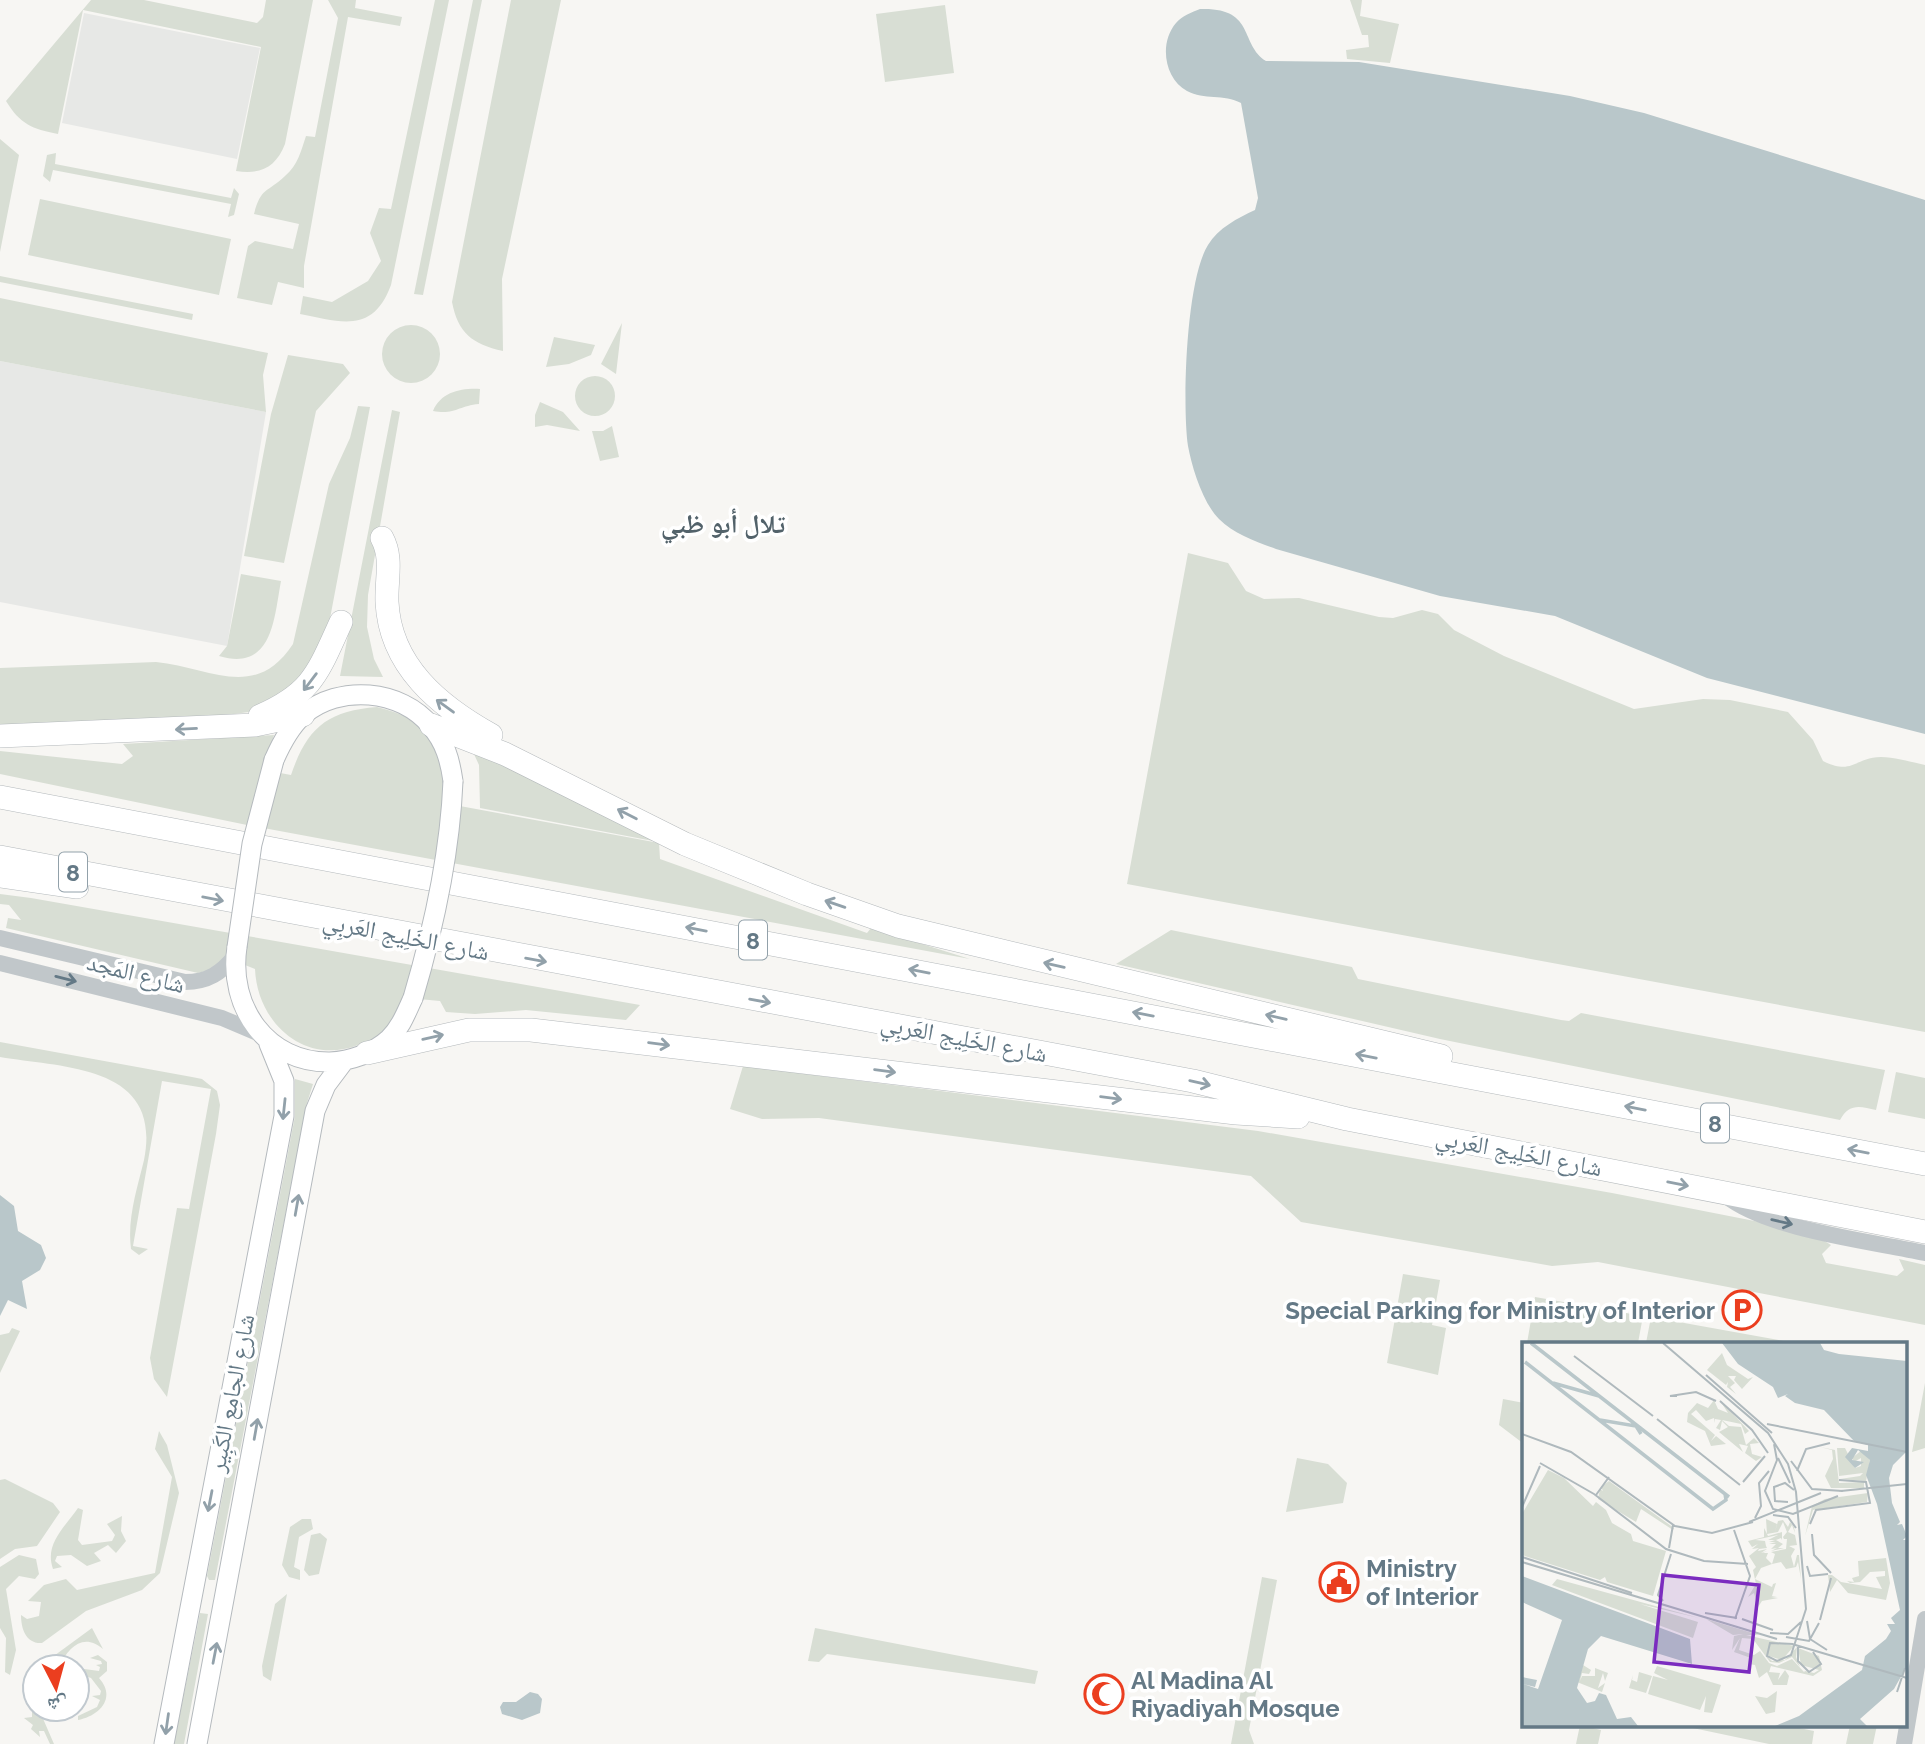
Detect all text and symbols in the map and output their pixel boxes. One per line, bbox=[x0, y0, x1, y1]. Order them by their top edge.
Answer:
district label: تلال أبو ظبي bbox=[661, 508, 785, 544]
one-way arrow bbox=[303, 672, 317, 691]
one-way arrow bbox=[436, 698, 455, 713]
one-way arrow bbox=[175, 722, 198, 735]
one-way arrow bbox=[617, 806, 638, 820]
road number: 8 bbox=[59, 852, 87, 892]
one-way arrow bbox=[201, 893, 224, 906]
one-way arrow bbox=[825, 897, 847, 909]
street label: شارع الخَلِيج العَربِي bbox=[319, 906, 492, 971]
road number: 8 bbox=[739, 920, 767, 959]
one-way arrow bbox=[685, 922, 708, 935]
street label: شارع المَجد bbox=[84, 947, 188, 1000]
one-way arrow bbox=[524, 954, 547, 967]
one-way arrow bbox=[1043, 958, 1066, 971]
one-way arrow bbox=[908, 964, 931, 978]
one-way arrow bbox=[54, 973, 77, 986]
one-way arrow bbox=[748, 994, 771, 1008]
one-way arrow bbox=[1132, 1007, 1155, 1020]
street label: شارع الخَلِيج العَربِي bbox=[877, 1008, 1050, 1073]
one-way arrow bbox=[1265, 1010, 1288, 1023]
one-way arrow bbox=[421, 1029, 444, 1043]
one-way arrow bbox=[647, 1038, 670, 1051]
one-way arrow bbox=[1355, 1049, 1378, 1062]
one-way arrow bbox=[873, 1065, 896, 1078]
one-way arrow bbox=[1188, 1077, 1211, 1090]
one-way arrow bbox=[1099, 1092, 1122, 1105]
one-way arrow bbox=[277, 1097, 290, 1119]
one-way arrow bbox=[1624, 1100, 1647, 1114]
road number: 8 bbox=[1701, 1104, 1729, 1142]
street label: شارع الخَلِيج العَربِي bbox=[1432, 1122, 1605, 1187]
one-way arrow bbox=[1847, 1144, 1870, 1157]
one-way arrow bbox=[1666, 1177, 1689, 1191]
one-way arrow bbox=[291, 1195, 304, 1217]
one-way arrow bbox=[1770, 1216, 1793, 1229]
parking icon: Special Parking for Ministry of Interior bbox=[1721, 1289, 1763, 1331]
place label: Special Parking for Ministry of Interior bbox=[1285, 1296, 1715, 1325]
street label: شارع الجامِع الكَبِير bbox=[201, 1312, 263, 1476]
inset map bbox=[1522, 1342, 1908, 1726]
one-way arrow bbox=[250, 1418, 263, 1441]
one-way arrow bbox=[203, 1489, 217, 1512]
place label: Ministry of Interior bbox=[1366, 1554, 1479, 1611]
public building icon: Ministry of Interior bbox=[1318, 1561, 1360, 1603]
one-way arrow bbox=[209, 1642, 222, 1665]
north arrow bbox=[21, 1653, 91, 1723]
place label: Al Madina Al Riyadiyah Mosque bbox=[1131, 1666, 1340, 1723]
mosque icon: Al Madina Al Riyadiyah Mosque bbox=[1083, 1673, 1125, 1715]
text: ش bbox=[46, 1692, 69, 1717]
one-way arrow bbox=[160, 1712, 173, 1735]

